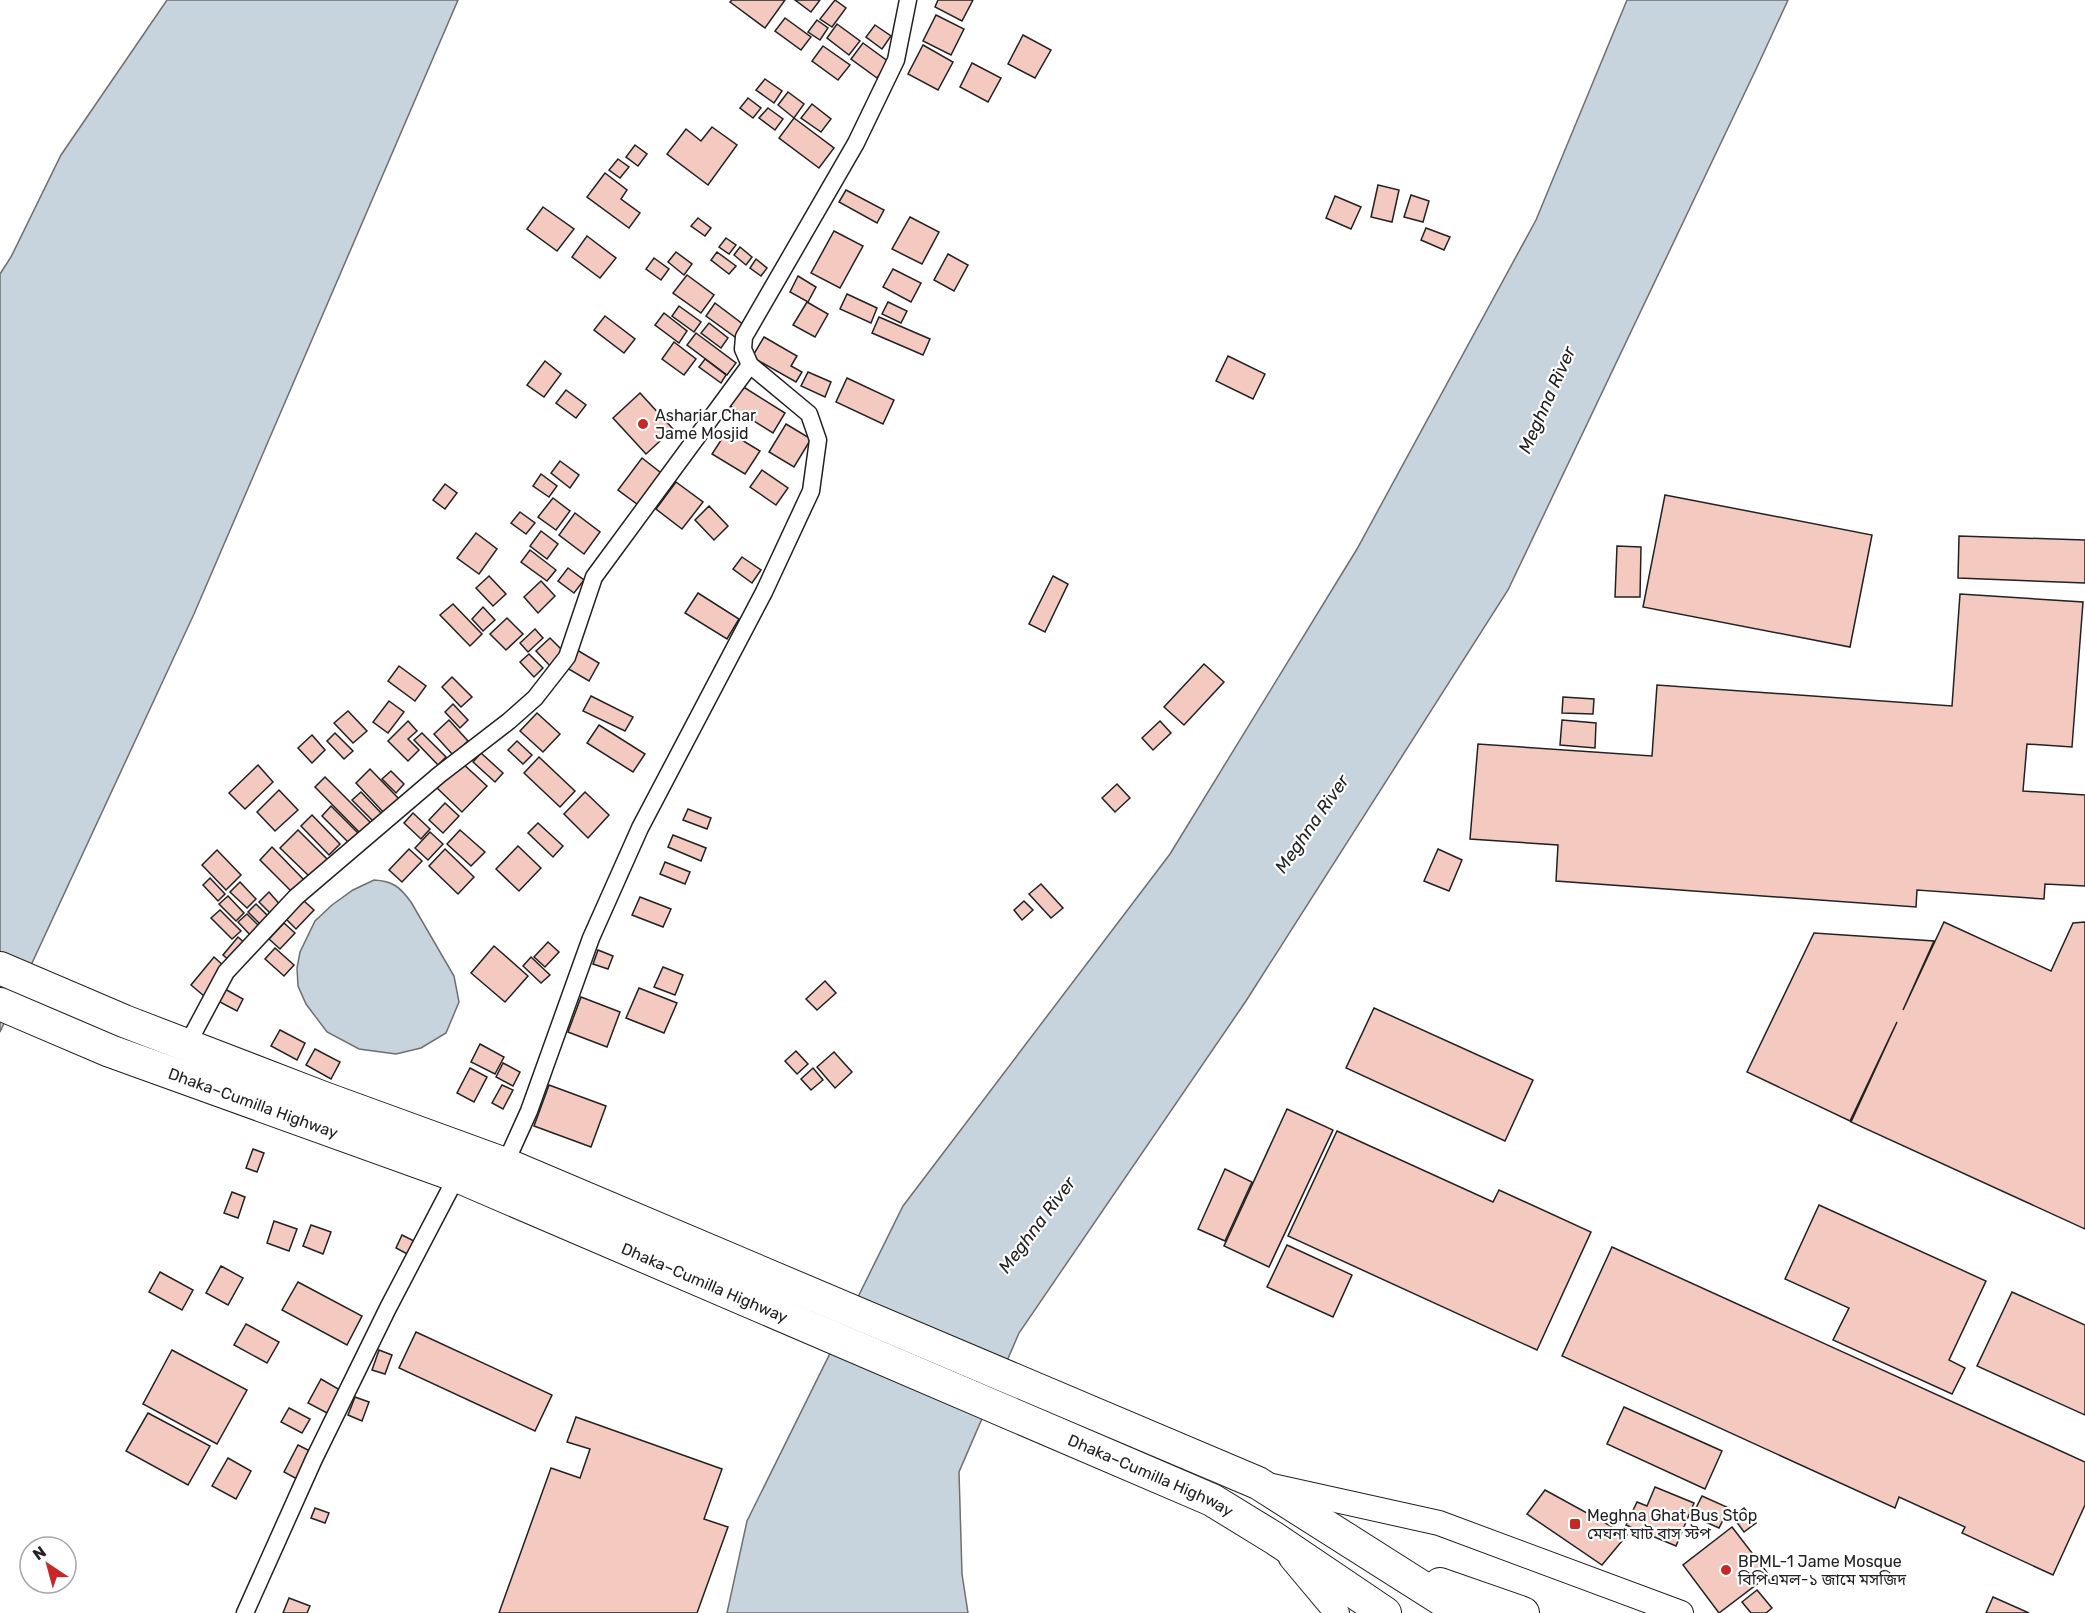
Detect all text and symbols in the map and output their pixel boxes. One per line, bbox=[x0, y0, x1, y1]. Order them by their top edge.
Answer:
water label: Meghna River bbox=[1514, 342, 1581, 457]
place label: Ashariar Char Jame Mosjid bbox=[655, 406, 756, 443]
marker: Ashariar Char Jame Mosjid bbox=[636, 417, 650, 431]
water label: Meghna River bbox=[1270, 770, 1355, 877]
street label: Dhaka–Cumilla Highway bbox=[166, 1064, 341, 1142]
water label: Meghna River bbox=[994, 1172, 1081, 1277]
street label: Dhaka–Cumilla Highway bbox=[618, 1239, 791, 1327]
street label: Dhaka–Cumilla Highway bbox=[1065, 1430, 1237, 1521]
place label: Meghna Ghat Bus Stop মেঘনা ঘাট বাস স্টপ bbox=[1587, 1506, 1757, 1543]
marker: Meghna Ghat Bus Stop মেঘনা ঘাট বাস স্টপ bbox=[1568, 1517, 1582, 1531]
north arrow bbox=[18, 1535, 78, 1595]
text: N bbox=[29, 1542, 50, 1564]
place label: BPML-1 Jame Mosque বিপিএমল-১ জামে মসজিদ bbox=[1737, 1552, 1907, 1589]
marker: BPML-1 Jame Mosque বিপিএমল-১ জামে মসজিদ bbox=[1719, 1563, 1733, 1577]

